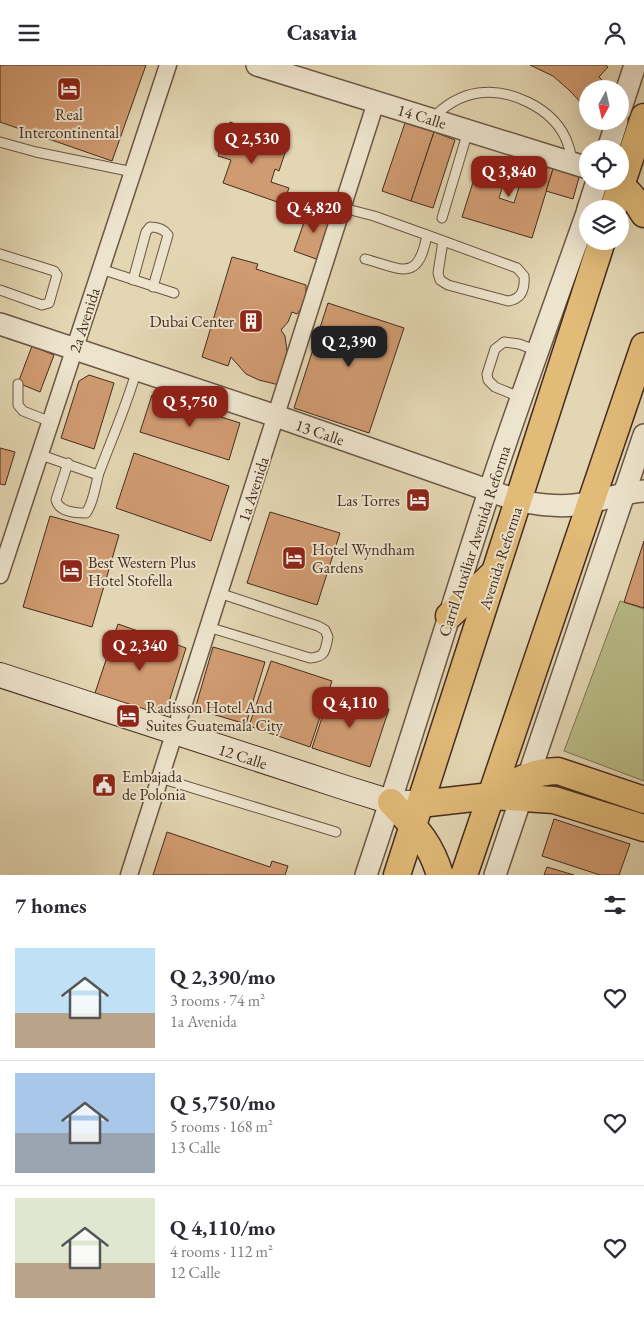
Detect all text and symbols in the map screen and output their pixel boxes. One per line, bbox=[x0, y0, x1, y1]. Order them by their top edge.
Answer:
text: Casavia bbox=[287, 18, 357, 47]
icon: menu bbox=[15, 19, 43, 47]
icon: person bbox=[601, 19, 629, 47]
hotel icon: Real Intercontinental bbox=[56, 76, 82, 102]
north arrow bbox=[579, 80, 629, 130]
map controls bbox=[579, 80, 629, 250]
street label: 14 Calle bbox=[395, 99, 449, 134]
place label: Real Intercontinental bbox=[19, 104, 119, 143]
pin: Q 2,530 bbox=[206, 123, 298, 165]
text: Q 2,530 bbox=[225, 128, 279, 149]
button: locate bbox=[579, 140, 629, 190]
pin: Q 3,840 bbox=[463, 155, 555, 198]
text: Q 3,840 bbox=[482, 161, 536, 182]
pin: Q 4,820 bbox=[268, 191, 360, 234]
text: Q 4,820 bbox=[287, 197, 341, 218]
button: layers bbox=[579, 200, 629, 250]
street label: 2a Avenida bbox=[64, 285, 105, 355]
building icon: Dubai Center bbox=[238, 308, 264, 334]
place label: Dubai Center bbox=[149, 311, 235, 332]
pin: Q 2,390 bbox=[303, 325, 395, 368]
text: Q 2,390 bbox=[322, 331, 376, 352]
pin: Q 5,750 bbox=[144, 385, 236, 428]
text: Q 5,750 bbox=[163, 391, 217, 412]
street label: 13 Calle bbox=[293, 414, 347, 451]
street label: Carril Auxiliar Avenida Reforma bbox=[434, 443, 514, 639]
street label: 1a Avenida bbox=[233, 454, 274, 524]
hotel icon: Las Torres bbox=[405, 487, 431, 513]
place label: Las Torres bbox=[337, 490, 400, 511]
street label: Avenida Reforma bbox=[474, 504, 526, 612]
place label: Hotel Wyndham Gardens bbox=[312, 539, 415, 578]
hotel icon: Hotel Wyndham Gardens bbox=[281, 545, 307, 571]
place label: Best Western Plus Hotel Stofella bbox=[88, 552, 196, 591]
hotel icon: Best Western Plus Hotel Stofella bbox=[58, 558, 84, 584]
pin: Q 2,340 bbox=[94, 629, 186, 672]
text: Q 2,340 bbox=[113, 635, 167, 656]
pin: Q 4,110 bbox=[304, 687, 396, 729]
text: Q 4,110 bbox=[323, 692, 377, 713]
place label: Radisson Hotel And Suites Guatemala City bbox=[146, 697, 284, 736]
hotel icon: Radisson Hotel And Suites Guatemala City bbox=[115, 703, 141, 729]
street label: 12 Calle bbox=[216, 739, 270, 774]
place label: Embajada de Polonia bbox=[122, 766, 186, 805]
public building icon: Embajada de Polonia bbox=[91, 772, 117, 798]
icon: filters bbox=[601, 891, 629, 919]
text: 7 homes bbox=[15, 892, 87, 919]
text: Q 2,390/mo bbox=[170, 963, 275, 990]
icon: home bbox=[55, 968, 115, 1028]
icon: heart bbox=[601, 984, 629, 1012]
text: 3 rooms · 74 m² bbox=[170, 990, 265, 1011]
text: 1a Avenida bbox=[170, 1011, 237, 1032]
text: Q 5,750/mo bbox=[170, 1089, 275, 1116]
icon: home bbox=[55, 1093, 115, 1153]
icon: heart bbox=[601, 1109, 629, 1137]
text: 5 rooms · 168 m² bbox=[170, 1116, 273, 1137]
text: 13 Calle bbox=[170, 1137, 220, 1158]
text: Q 4,110/mo bbox=[170, 1214, 275, 1241]
icon: home bbox=[55, 1218, 115, 1278]
icon: heart bbox=[601, 1234, 629, 1262]
text: 4 rooms · 112 m² bbox=[170, 1241, 273, 1262]
text: 12 Calle bbox=[170, 1262, 220, 1283]

